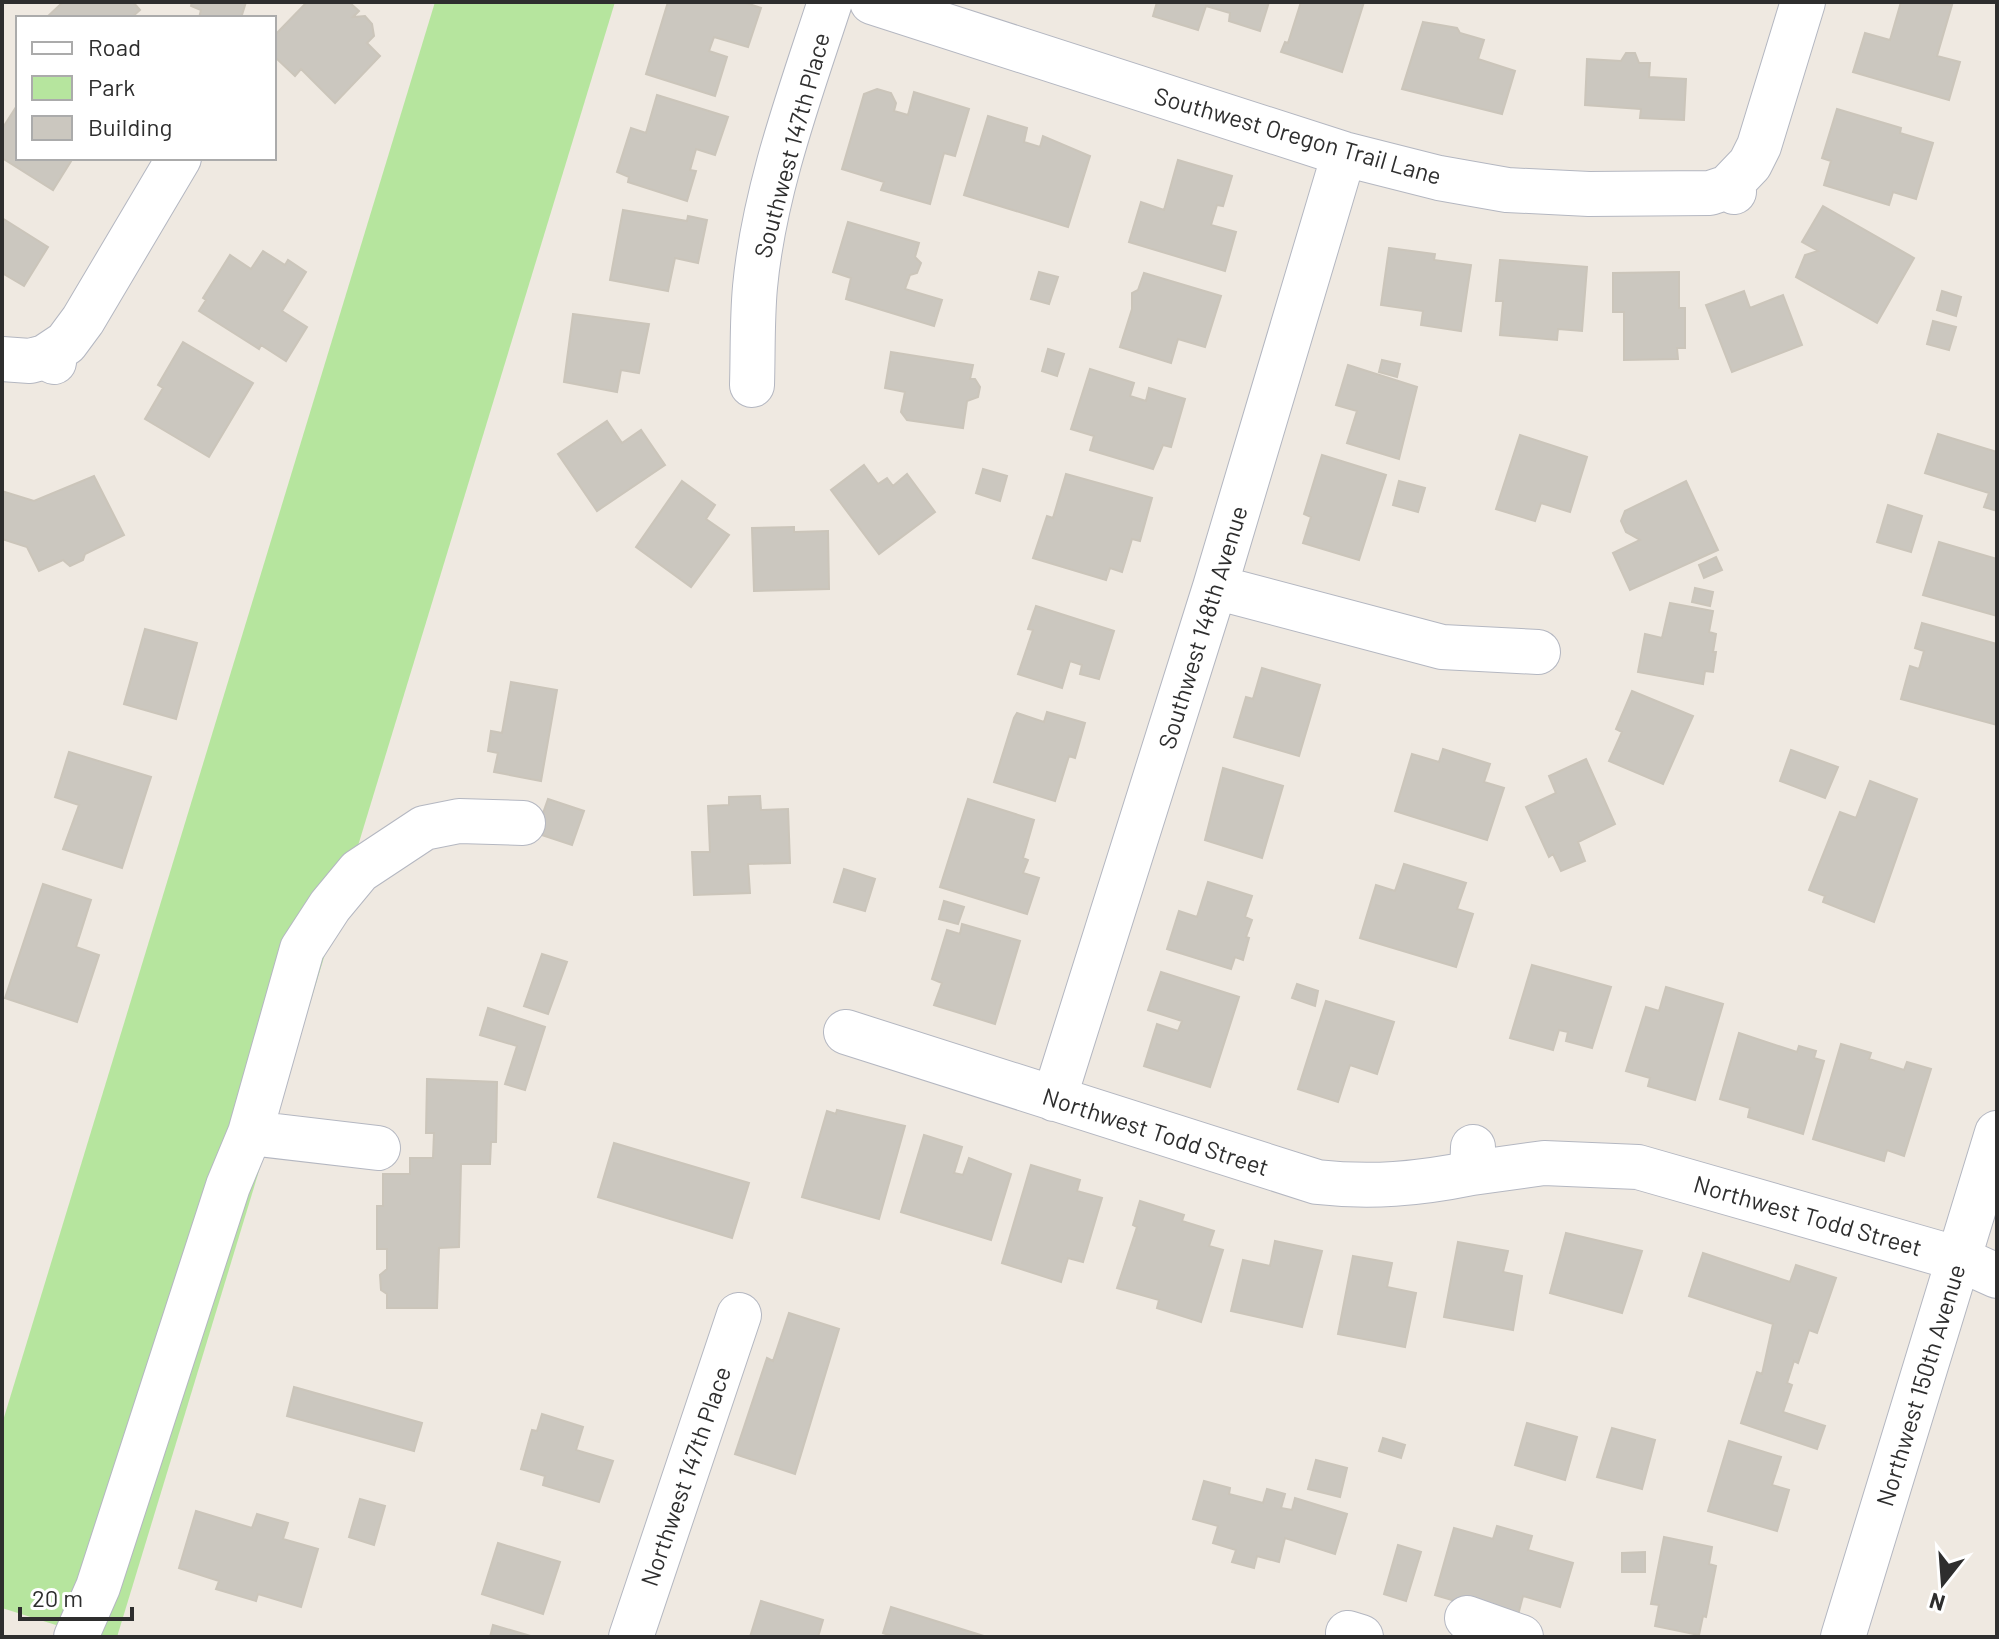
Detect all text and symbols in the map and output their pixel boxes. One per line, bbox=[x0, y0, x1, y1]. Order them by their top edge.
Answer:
legend bbox=[16, 16, 276, 160]
street label: Southwest 147th Place bbox=[747, 29, 835, 261]
text: Road bbox=[88, 32, 141, 61]
text: Park bbox=[88, 72, 135, 101]
street label: Southwest Oregon Trail Lane bbox=[1151, 80, 1445, 190]
text: Building bbox=[88, 112, 172, 141]
street label: Southwest 148th Avenue bbox=[1151, 502, 1253, 752]
street label: Northwest Todd Street bbox=[1039, 1081, 1273, 1181]
street label: Northwest Todd Street bbox=[1691, 1169, 1925, 1261]
street label: Northwest 150th Avenue bbox=[1869, 1261, 1971, 1509]
street label: Northwest 147th Place bbox=[634, 1362, 736, 1590]
north arrow bbox=[1903, 1543, 1983, 1623]
scale bar bbox=[20, 1571, 132, 1621]
text: 20 m bbox=[32, 1583, 83, 1612]
text: N bbox=[1926, 1589, 1948, 1618]

